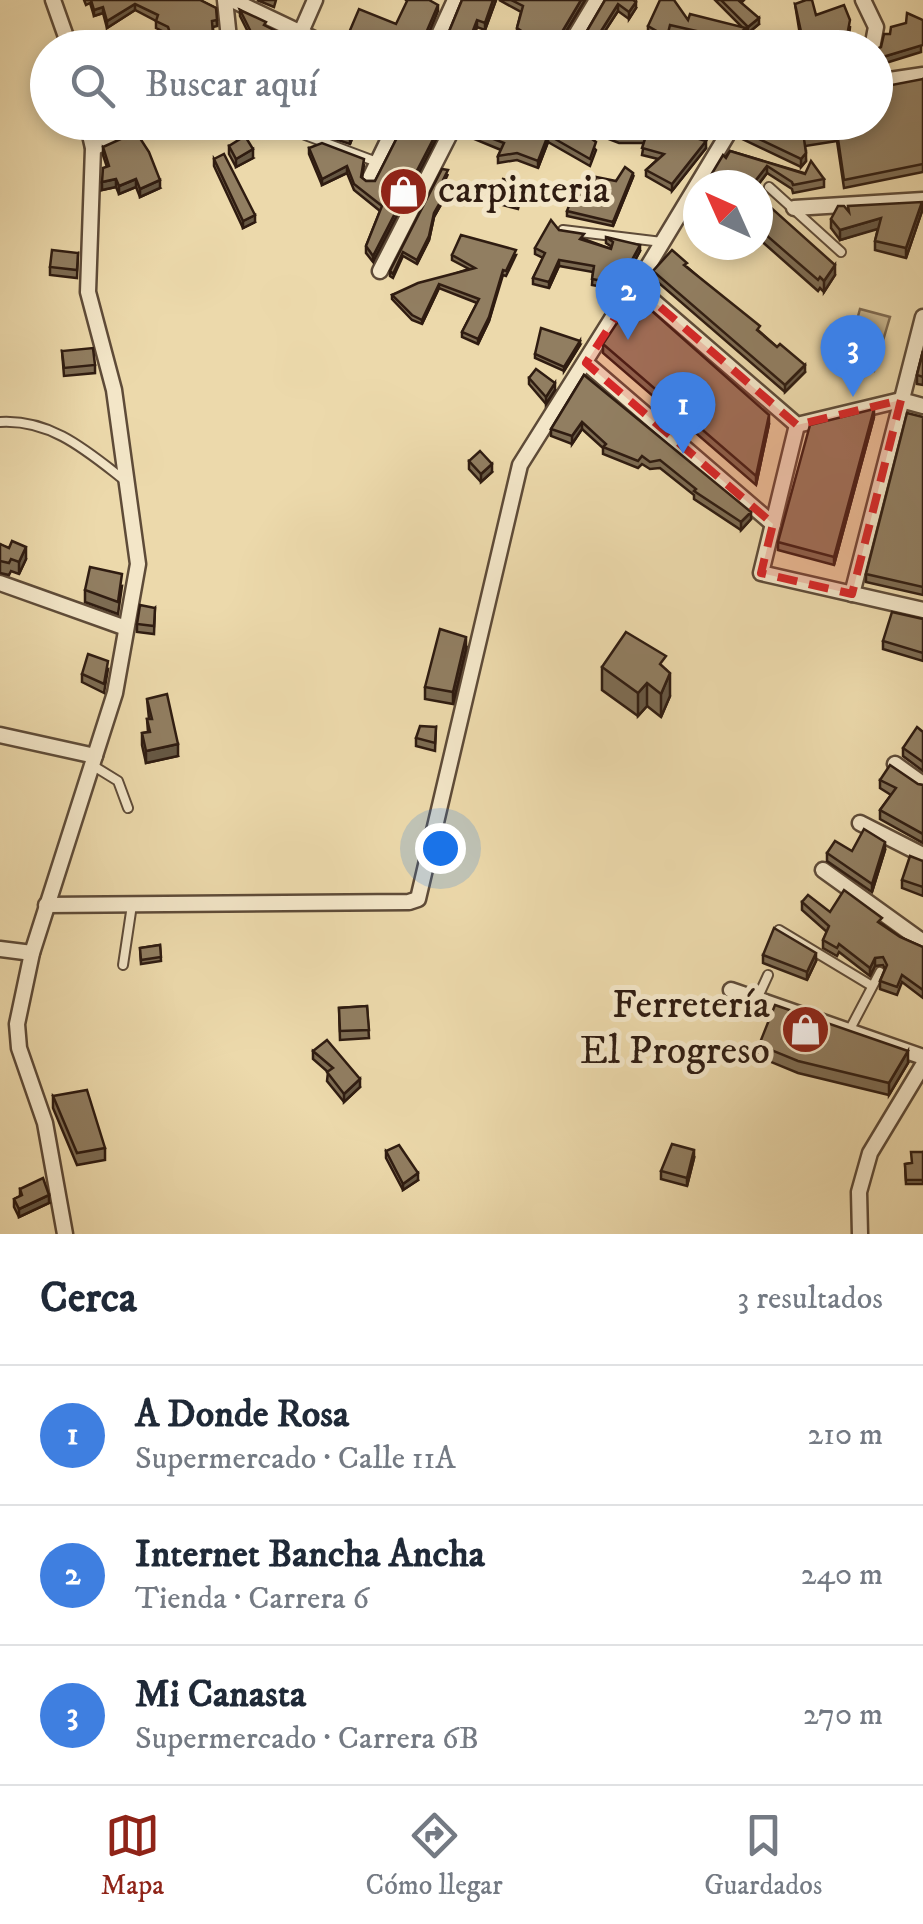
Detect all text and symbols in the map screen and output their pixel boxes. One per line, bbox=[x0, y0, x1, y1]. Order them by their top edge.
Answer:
search box bbox=[30, 30, 893, 140]
icon: search bbox=[65, 58, 120, 113]
text: Buscar aquí bbox=[145, 61, 318, 109]
shop icon: carpinteria bbox=[377, 165, 429, 217]
place label: carpinteria bbox=[438, 166, 610, 216]
north arrow bbox=[683, 170, 773, 260]
pin: 2 bbox=[596, 258, 660, 340]
pin: 3 bbox=[820, 314, 886, 397]
pin: 1 bbox=[650, 372, 716, 454]
your location bbox=[415, 823, 466, 874]
place label: Ferretería El Progreso bbox=[580, 981, 770, 1077]
shop icon: Ferretería El Progreso bbox=[779, 1003, 831, 1055]
text: Cerca bbox=[40, 1273, 137, 1325]
text: 3 resultados bbox=[737, 1279, 883, 1319]
text: A Donde Rosa bbox=[135, 1391, 349, 1439]
text: 1 bbox=[67, 1415, 78, 1455]
text: 210 m bbox=[808, 1415, 883, 1455]
text: Supermercado · Calle 11A bbox=[135, 1439, 456, 1479]
text: Internet Bancha Ancha bbox=[135, 1531, 485, 1579]
text: 2 bbox=[65, 1555, 80, 1595]
text: 240 m bbox=[801, 1555, 883, 1595]
text: Tienda · Carrera 6 bbox=[135, 1579, 369, 1619]
text: Mi Canasta bbox=[135, 1671, 306, 1719]
text: 3 bbox=[67, 1695, 78, 1735]
text: 270 m bbox=[803, 1695, 883, 1735]
text: Supermercado · Carrera 6B bbox=[135, 1719, 479, 1759]
tab: Mapa bbox=[101, 1808, 164, 1903]
tab: Cómo llegar bbox=[366, 1808, 503, 1903]
tab: Guardados bbox=[704, 1808, 822, 1903]

